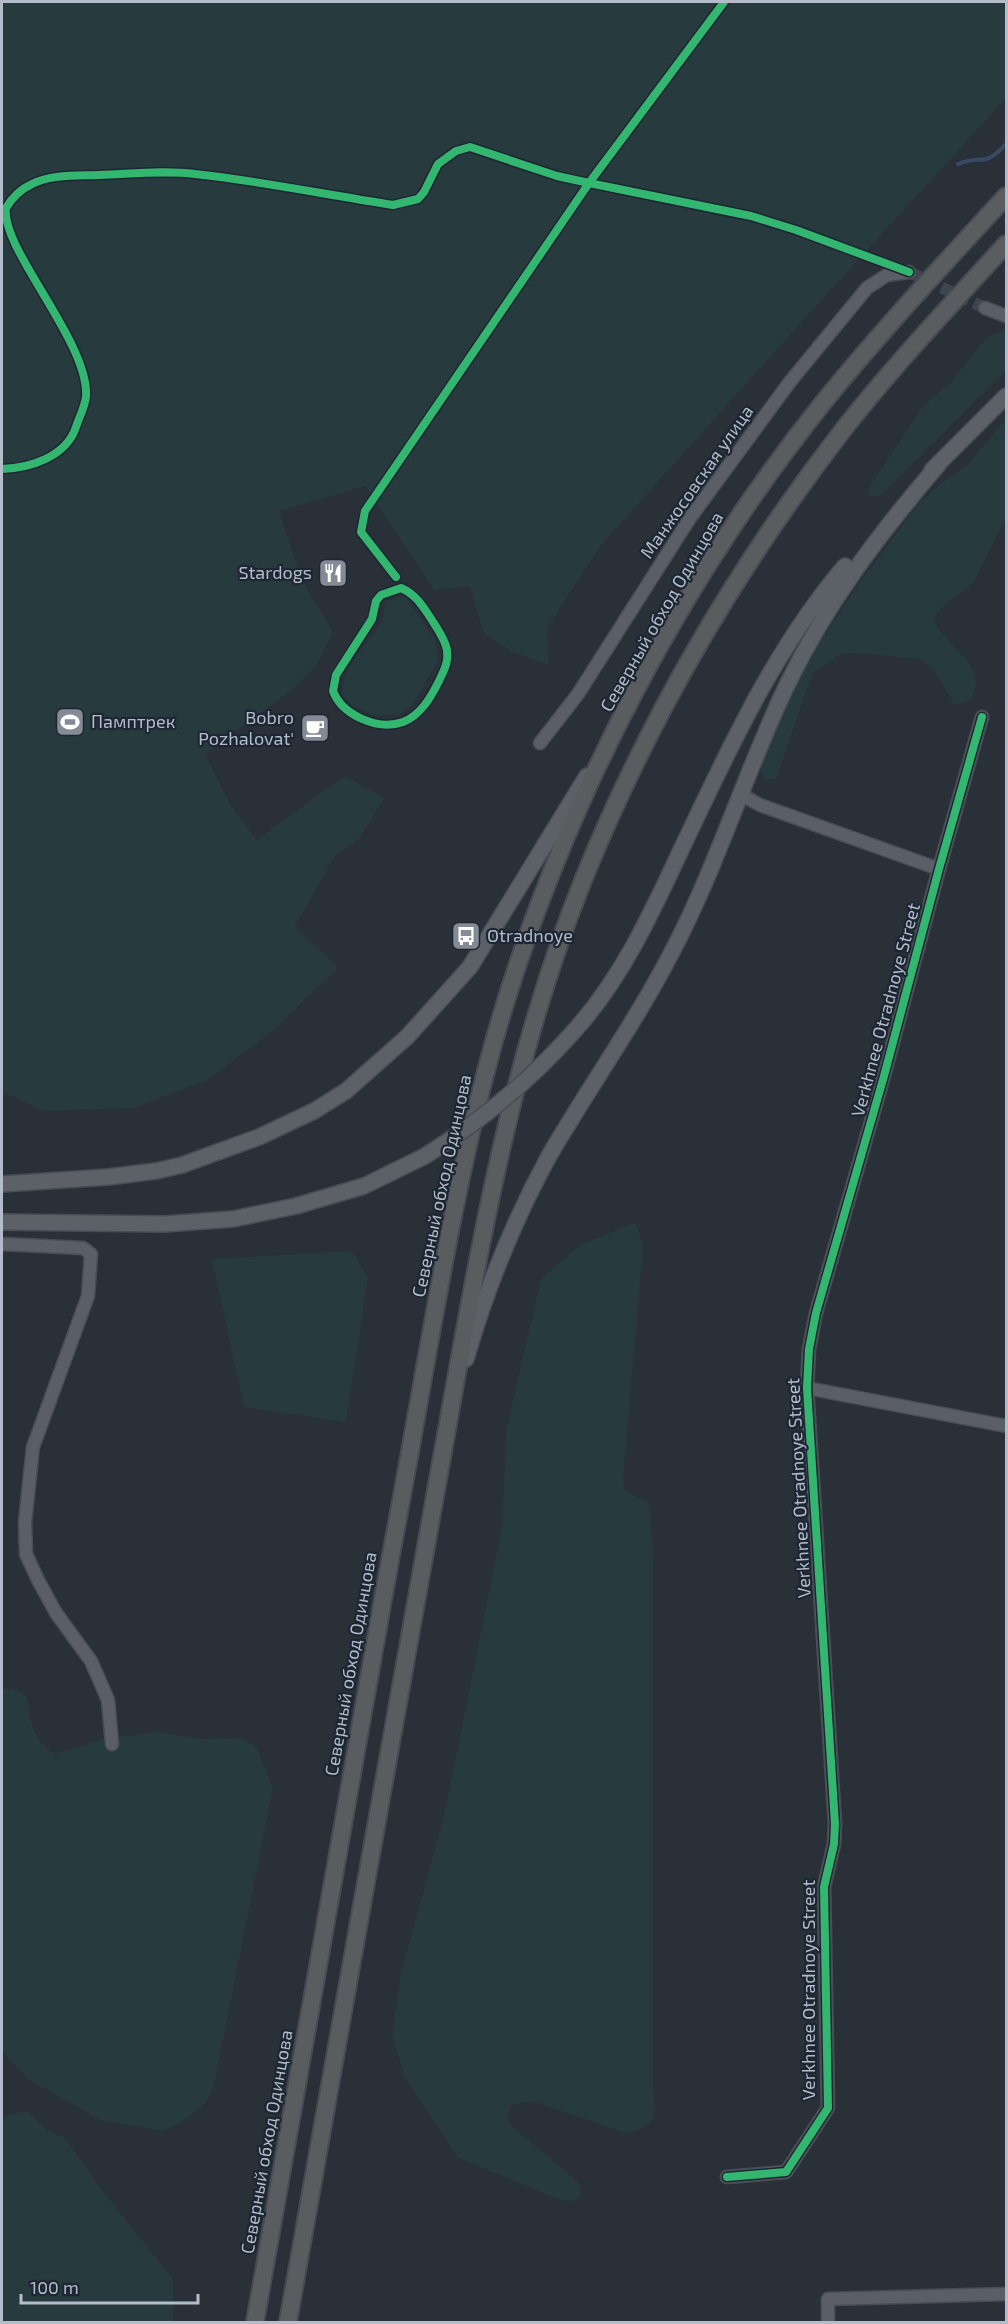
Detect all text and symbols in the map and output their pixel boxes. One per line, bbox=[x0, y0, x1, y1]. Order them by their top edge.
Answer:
street label: Манжосовская улица bbox=[635, 401, 757, 562]
street label: Северный обход Одинцова bbox=[595, 508, 727, 715]
restaurant icon: Stardogs bbox=[317, 557, 349, 589]
place label: Stardogs bbox=[239, 561, 312, 583]
sports icon: Памптрек bbox=[54, 706, 86, 738]
place label: Bobro Pozhalovat' bbox=[198, 706, 294, 749]
place label: Памптрек bbox=[91, 710, 176, 732]
cafe icon: Bobro Pozhalovat' bbox=[299, 712, 331, 744]
street label: Verkhnee Otradnoye Street bbox=[846, 900, 924, 1119]
bus stop icon: Otradnoye bbox=[450, 920, 482, 952]
place label: Otradnoye bbox=[487, 924, 573, 946]
street label: Северный обход Одинцова bbox=[407, 1073, 475, 1299]
street label: Verkhnee Otradnoye Street bbox=[781, 1377, 815, 1599]
street label: Северный обход Одинцова bbox=[319, 1550, 381, 1777]
street label: Verkhnee Otradnoye Street bbox=[797, 1880, 819, 2100]
street label: Северный обход Одинцова bbox=[235, 2028, 297, 2255]
scale bar bbox=[21, 2267, 198, 2305]
text: 100 m bbox=[30, 2276, 79, 2298]

